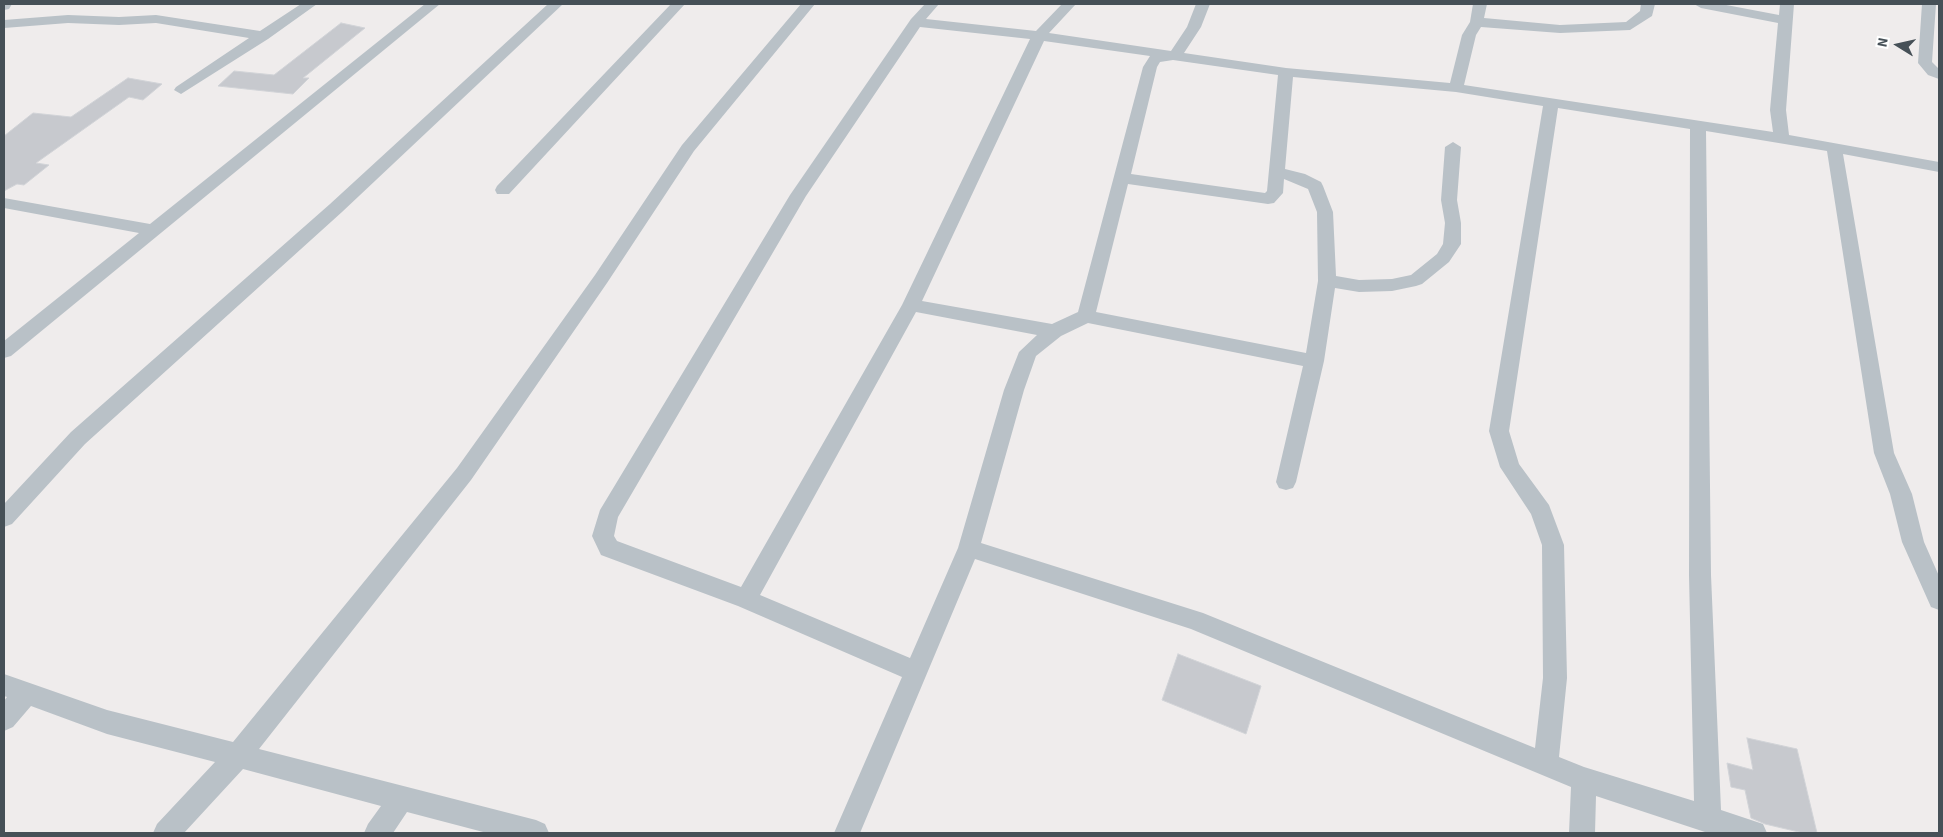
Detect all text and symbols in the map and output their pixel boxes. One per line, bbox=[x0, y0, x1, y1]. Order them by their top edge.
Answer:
north arrow bbox=[1873, 20, 1923, 70]
text: N bbox=[1873, 36, 1894, 49]

